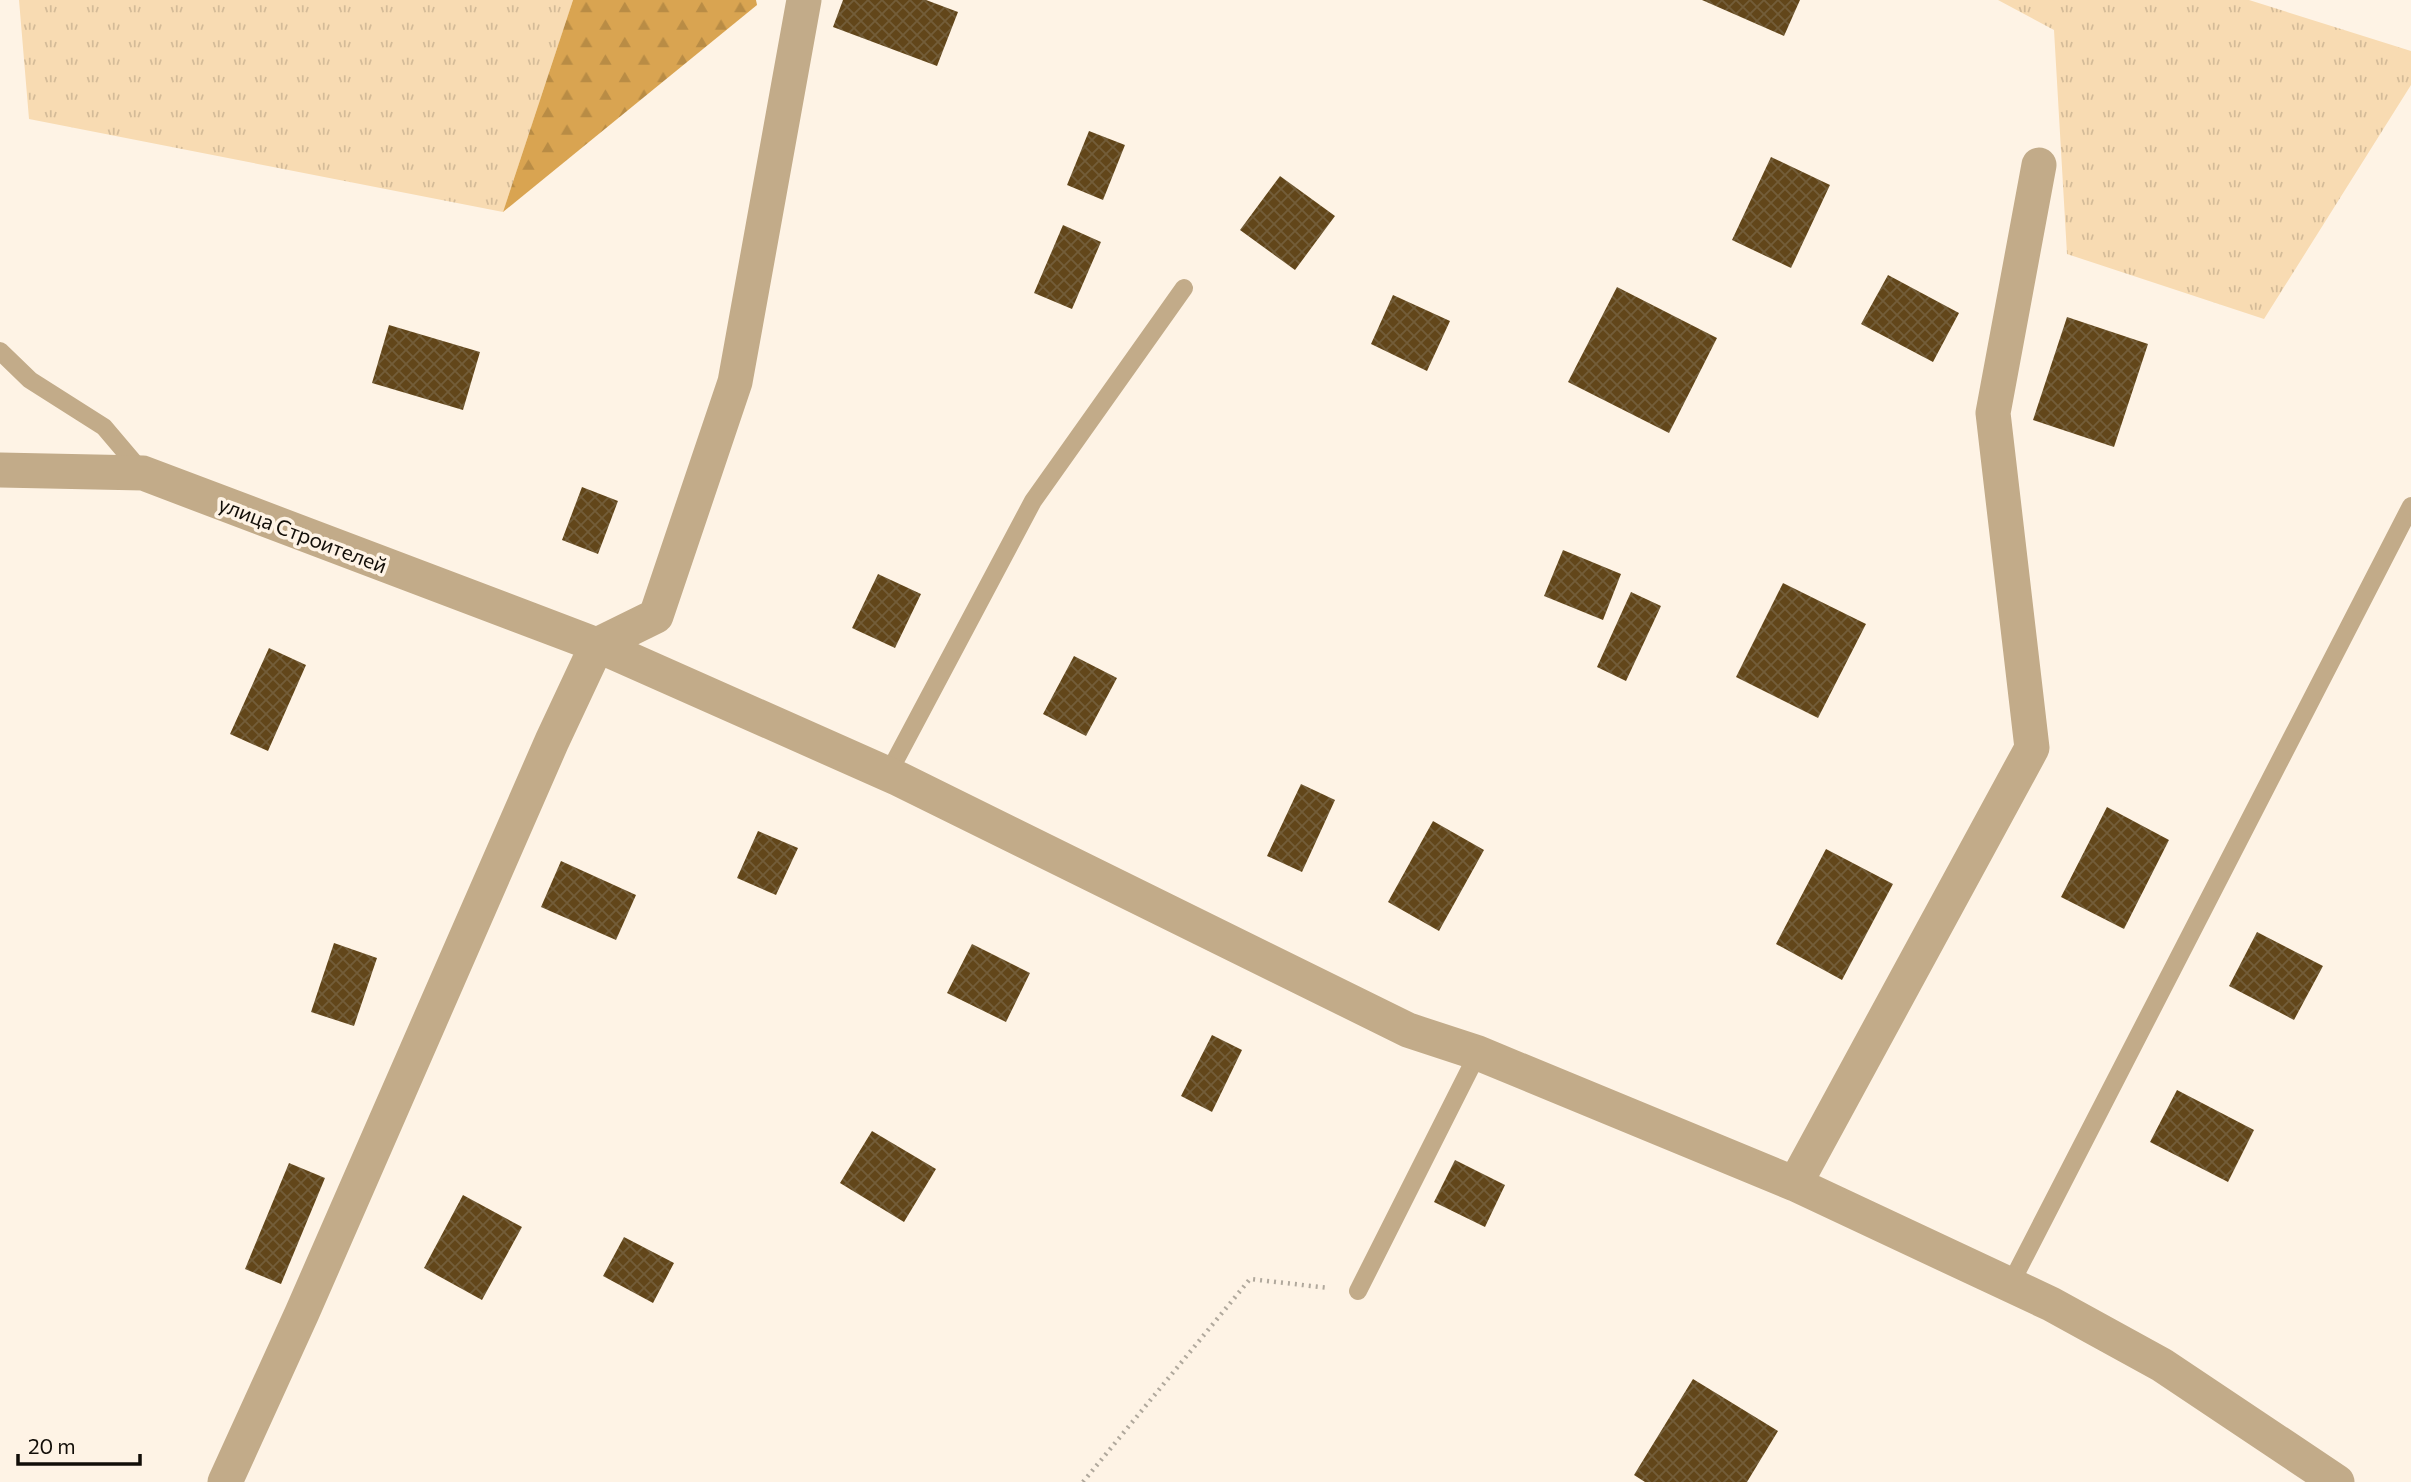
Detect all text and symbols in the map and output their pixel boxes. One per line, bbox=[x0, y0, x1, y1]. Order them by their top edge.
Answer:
street label: улица Строителей bbox=[215, 490, 391, 578]
scale bar bbox=[18, 1422, 140, 1466]
text: 20 m bbox=[28, 1433, 76, 1458]

